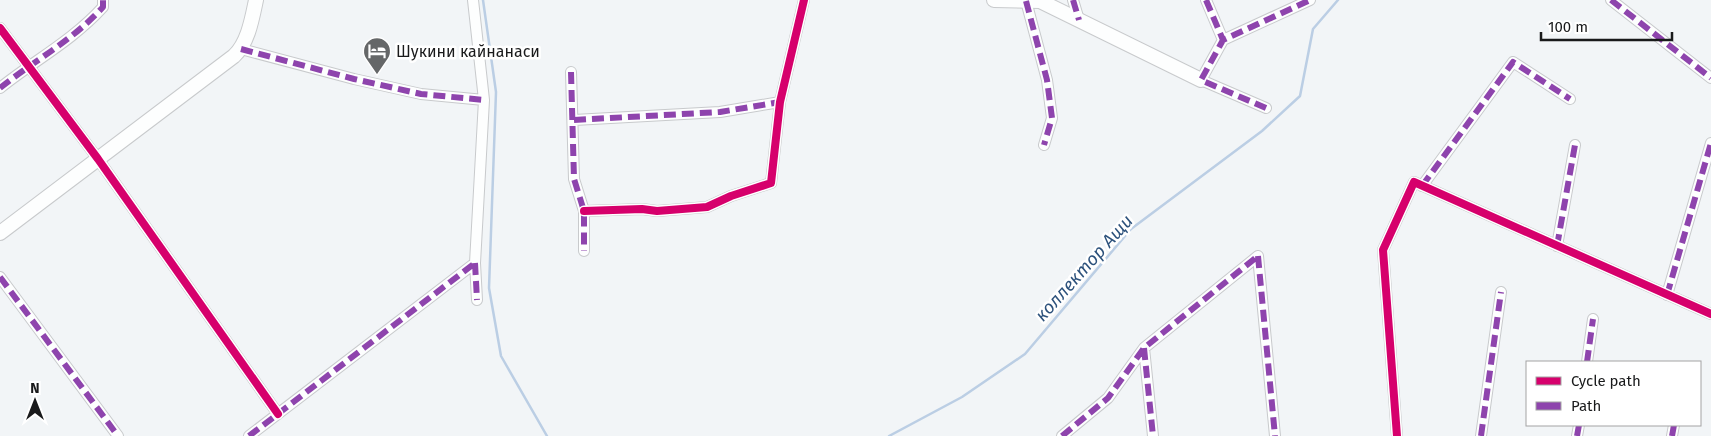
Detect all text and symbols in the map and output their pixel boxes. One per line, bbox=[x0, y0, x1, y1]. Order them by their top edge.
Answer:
scale bar bbox=[1541, 10, 1672, 42]
text: 100 m bbox=[1548, 18, 1588, 36]
hotel icon: Шукини кайнанаси bbox=[362, 36, 392, 75]
place label: Шукини кайнанаси bbox=[396, 42, 540, 61]
water label: коллектор Ащи bbox=[1030, 210, 1138, 326]
legend bbox=[1526, 361, 1701, 426]
text: Cycle path bbox=[1571, 372, 1641, 390]
north arrow bbox=[10, 376, 60, 426]
text: N bbox=[30, 380, 40, 397]
text: Path bbox=[1571, 397, 1601, 415]

